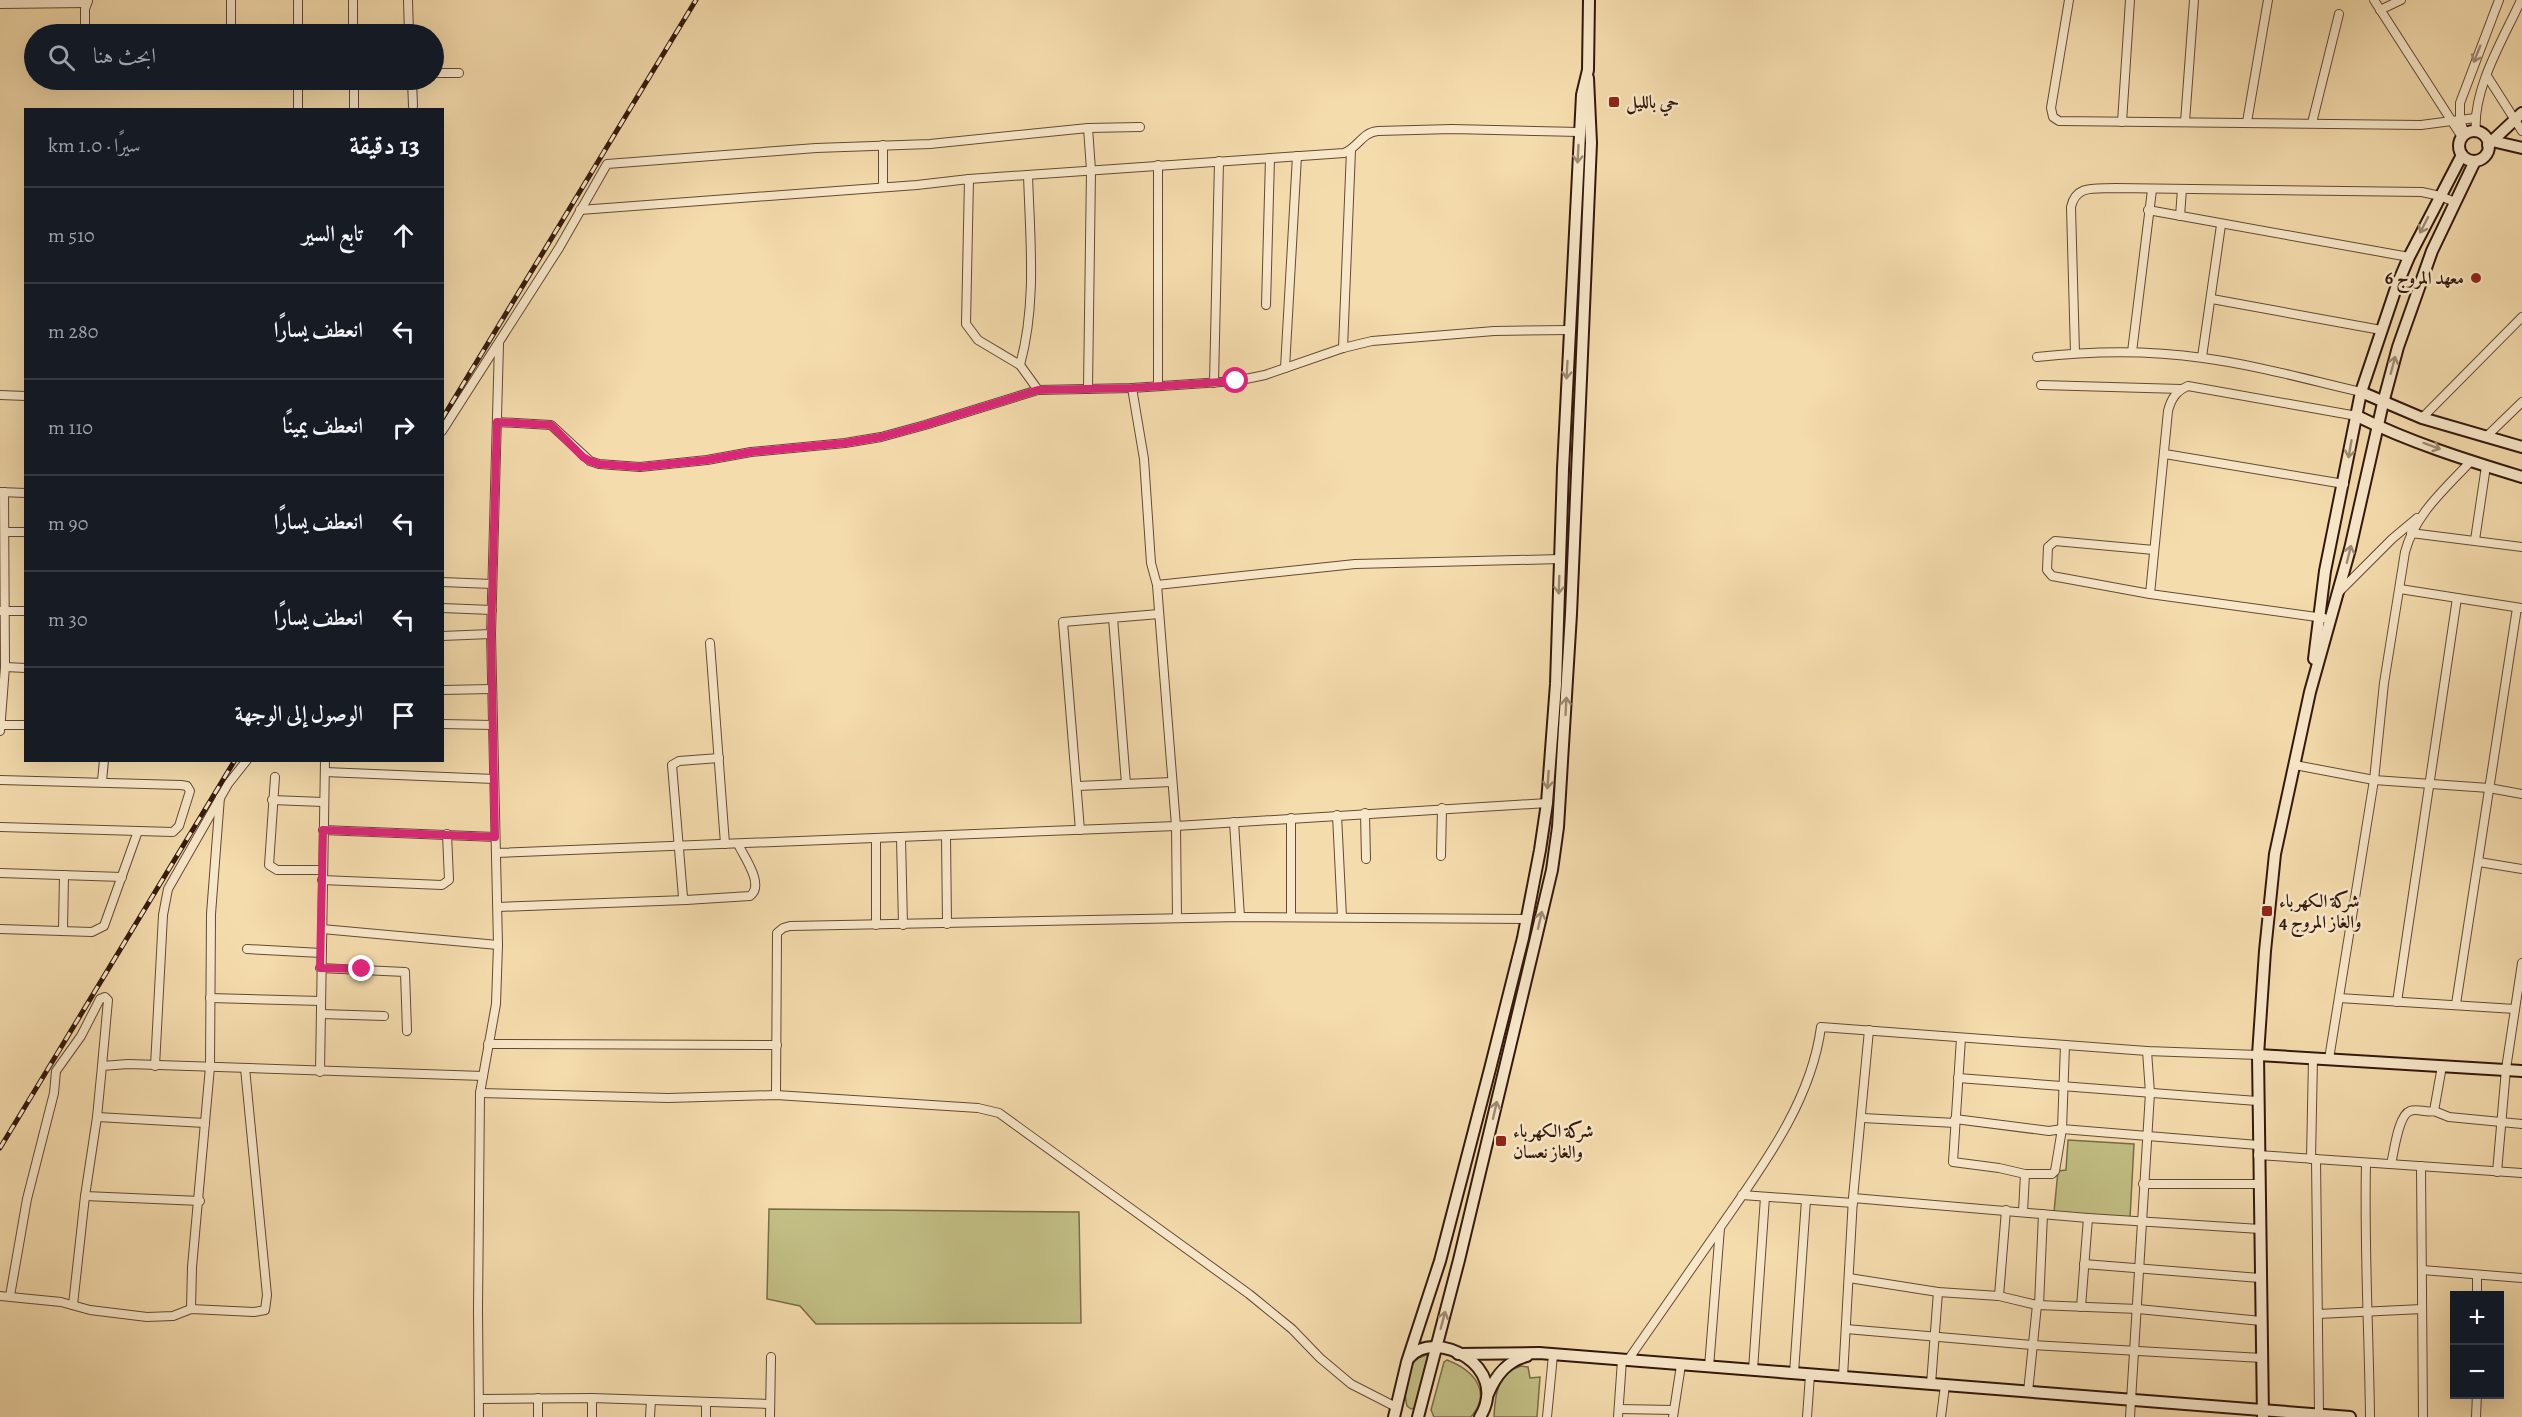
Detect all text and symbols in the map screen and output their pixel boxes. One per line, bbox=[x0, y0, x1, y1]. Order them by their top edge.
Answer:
search box bbox=[24, 24, 444, 90]
icon: search bbox=[45, 41, 78, 74]
text: ابحث هنا bbox=[93, 41, 156, 71]
one-way arrow bbox=[2471, 45, 2482, 63]
place label: حي بالليل bbox=[1626, 90, 1679, 117]
marker: حي بالليل bbox=[1607, 95, 1621, 109]
text: 13 دقيقة bbox=[350, 128, 420, 163]
text: سيرًا · 1.0 km bbox=[48, 132, 141, 159]
one-way arrow bbox=[1572, 143, 1583, 163]
one-way arrow bbox=[2418, 216, 2430, 234]
text: تابع السير bbox=[302, 219, 363, 249]
icon: ahead bbox=[387, 219, 420, 252]
text: 510 m bbox=[48, 222, 95, 249]
place label: معهد المروج 6 bbox=[2385, 266, 2464, 294]
marker: معهد المروج 6 bbox=[2469, 271, 2483, 285]
text: انعطف يسارًا bbox=[274, 315, 363, 345]
icon: left bbox=[387, 315, 420, 348]
text: 280 m bbox=[48, 318, 98, 345]
one-way arrow bbox=[2388, 355, 2399, 374]
one-way arrow bbox=[1562, 359, 1573, 379]
route start bbox=[1222, 367, 1248, 393]
text: انعطف يمينًا bbox=[283, 411, 363, 441]
icon: right bbox=[387, 411, 420, 444]
text: 110 m bbox=[48, 414, 93, 441]
one-way arrow bbox=[2345, 439, 2356, 459]
one-way arrow bbox=[2422, 442, 2441, 453]
text: انعطف يسارًا bbox=[274, 507, 363, 537]
icon: left bbox=[387, 507, 420, 540]
text: 90 m bbox=[48, 510, 88, 537]
one-way arrow bbox=[2343, 545, 2355, 564]
one-way arrow bbox=[1553, 575, 1564, 595]
text: انعطف يسارًا bbox=[274, 603, 363, 633]
icon: left bbox=[387, 603, 420, 636]
text: 30 m bbox=[48, 606, 88, 633]
one-way arrow bbox=[1561, 697, 1572, 717]
text: الوصول إلى الوجهة bbox=[235, 699, 363, 729]
icon: arrive bbox=[387, 699, 420, 732]
one-way arrow bbox=[1543, 770, 1554, 790]
place label: شركة الكهرباء والغاز المروج 4 bbox=[2279, 889, 2361, 938]
marker: شركة الكهرباء والغاز المروج 4 bbox=[2260, 904, 2274, 918]
one-way arrow bbox=[1535, 911, 1547, 930]
route end bbox=[348, 955, 374, 981]
one-way arrow bbox=[1490, 1101, 1501, 1120]
place label: شركة الكهرباء والغاز نعسان bbox=[1513, 1119, 1594, 1164]
marker: شركة الكهرباء والغاز نعسان bbox=[1494, 1134, 1508, 1148]
map controls bbox=[2450, 1291, 2504, 1399]
button: + bbox=[2450, 1291, 2504, 1345]
one-way arrow bbox=[1437, 1310, 1449, 1329]
button: − bbox=[2450, 1345, 2504, 1399]

